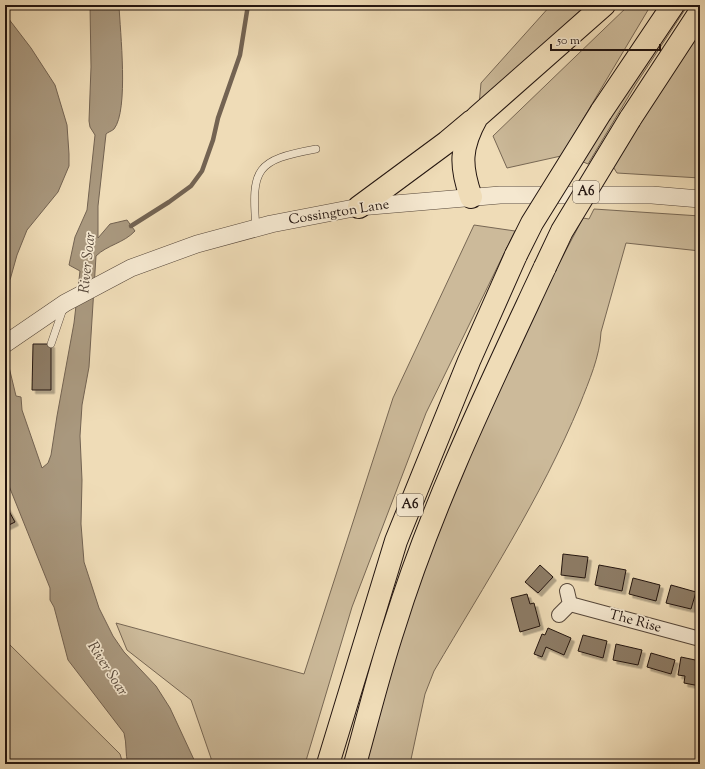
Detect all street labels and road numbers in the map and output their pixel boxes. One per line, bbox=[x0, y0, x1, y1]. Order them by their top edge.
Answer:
road number: A6 bbox=[573, 181, 599, 203]
street label: Cossington Lane bbox=[287, 195, 391, 231]
road number: A6 bbox=[397, 494, 423, 516]
street label: The Rise bbox=[607, 605, 663, 639]

